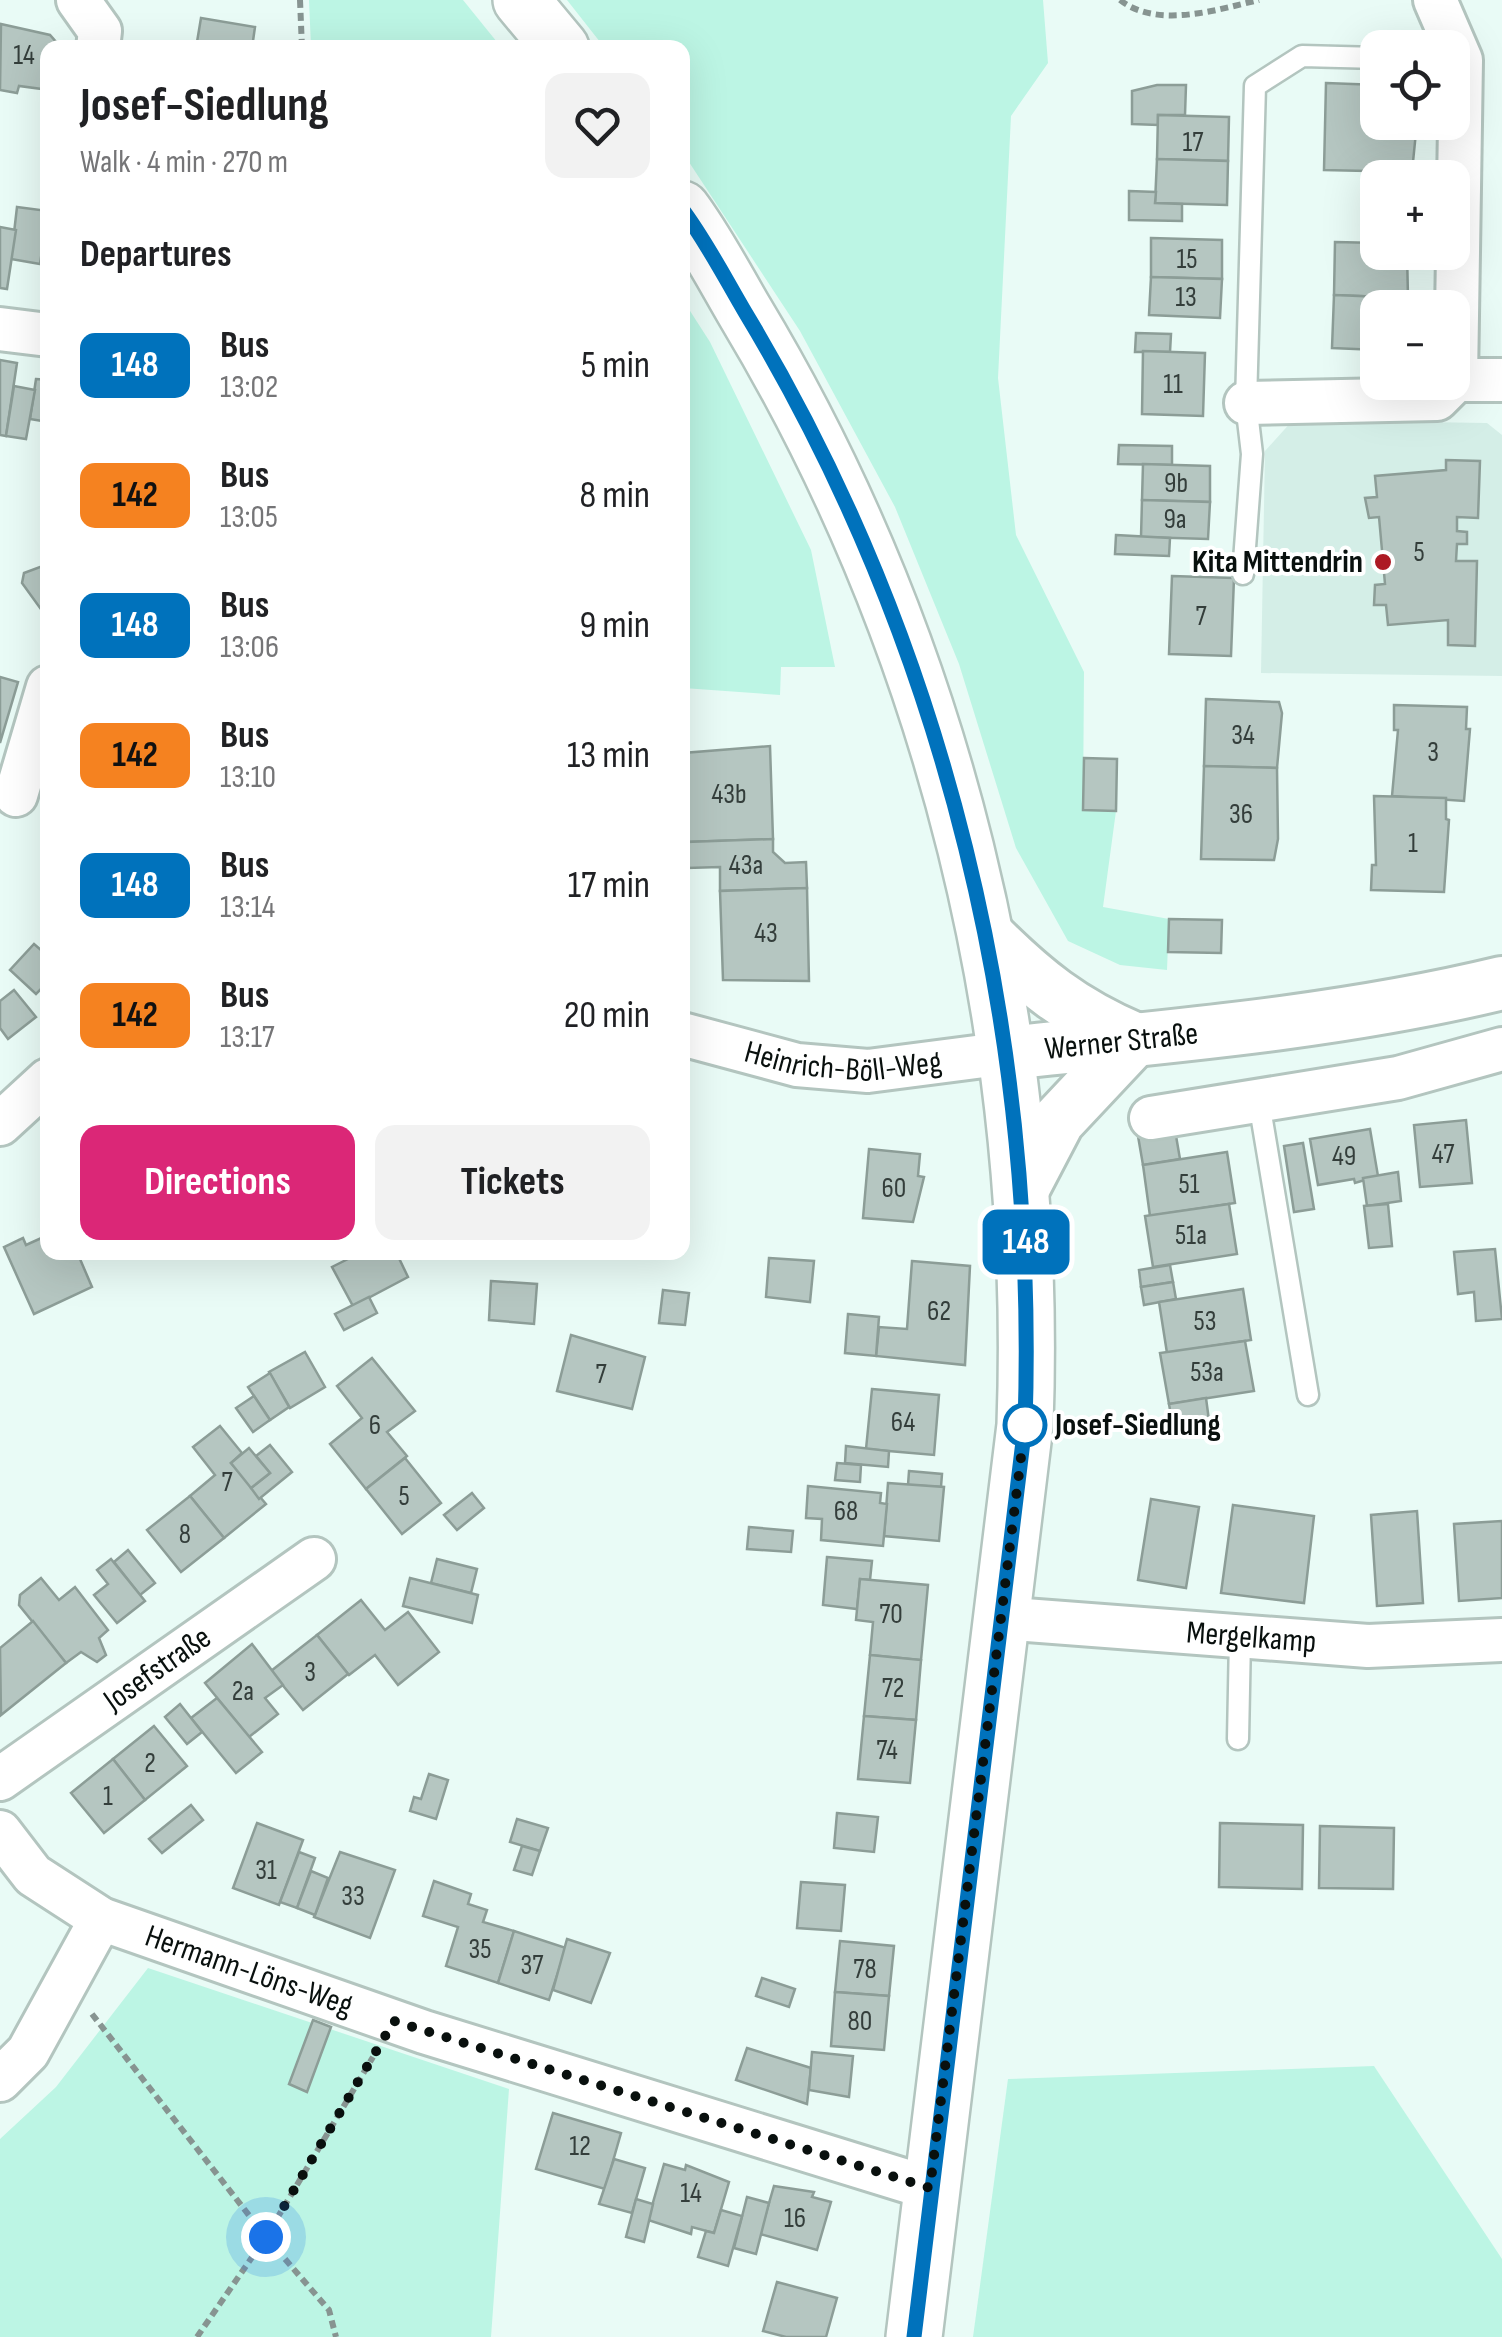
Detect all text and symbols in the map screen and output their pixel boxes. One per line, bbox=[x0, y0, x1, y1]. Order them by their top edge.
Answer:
map controls bbox=[1360, 30, 1470, 400]
button: locate bbox=[1360, 30, 1470, 140]
house number: 14 bbox=[13, 39, 35, 72]
button: heart bbox=[545, 73, 650, 178]
text: Josef-Siedlung bbox=[80, 77, 329, 134]
house number: 17 bbox=[1183, 126, 1203, 159]
text: Walk · 4 min · 270 m bbox=[80, 143, 288, 182]
button: + bbox=[1360, 160, 1470, 270]
text: Departures bbox=[80, 232, 232, 277]
house number: 15 bbox=[1176, 243, 1198, 276]
house number: 13 bbox=[1175, 281, 1197, 314]
button: − bbox=[1360, 290, 1470, 400]
text: Bus bbox=[220, 323, 269, 368]
text: 5 min bbox=[581, 343, 650, 388]
text: 148 bbox=[112, 344, 158, 387]
text: 13:02 bbox=[220, 368, 278, 407]
house number: 11 bbox=[1163, 368, 1183, 401]
text: Bus bbox=[220, 453, 269, 498]
house number: 9b bbox=[1164, 467, 1188, 500]
text: 8 min bbox=[580, 473, 650, 518]
text: 142 bbox=[112, 474, 158, 517]
text: 13:05 bbox=[220, 498, 278, 537]
house number: 9a bbox=[1163, 503, 1187, 536]
house number: 5 bbox=[1413, 536, 1425, 569]
place label: Kita Mittendrin bbox=[1192, 543, 1363, 582]
marker: Kita Mittendrin bbox=[1372, 551, 1394, 573]
text: Bus bbox=[220, 583, 269, 628]
house number: 7 bbox=[1195, 600, 1207, 633]
text: 9 min bbox=[579, 603, 650, 648]
text: 148 bbox=[112, 604, 158, 647]
text: 13:06 bbox=[220, 628, 279, 667]
text: Bus bbox=[220, 713, 269, 758]
house number: 34 bbox=[1231, 719, 1255, 752]
text: 13 min bbox=[567, 733, 650, 778]
text: 142 bbox=[112, 734, 158, 777]
house number: 3 bbox=[1427, 736, 1439, 769]
text: 13:10 bbox=[220, 758, 276, 797]
house number: 43b bbox=[711, 778, 747, 811]
house number: 36 bbox=[1229, 798, 1253, 831]
house number: 1 bbox=[1408, 827, 1418, 860]
text: Bus bbox=[220, 843, 269, 888]
house number: 43a bbox=[729, 849, 763, 882]
text: 17 min bbox=[568, 863, 650, 908]
text: 148 bbox=[112, 864, 158, 907]
text: 13:14 bbox=[220, 888, 275, 927]
house number: 43 bbox=[754, 917, 778, 950]
text: Bus bbox=[220, 973, 269, 1018]
text: 20 min bbox=[564, 993, 650, 1038]
text: 142 bbox=[112, 994, 158, 1037]
street label: Werner Straße bbox=[1043, 1014, 1200, 1069]
text: 13:17 bbox=[220, 1018, 275, 1057]
street label: Heinrich-Böll-Weg bbox=[740, 1032, 944, 1091]
button: Directions bbox=[80, 1125, 355, 1240]
button: Tickets bbox=[375, 1125, 650, 1240]
house number: 47 bbox=[1432, 1138, 1454, 1171]
house number: 49 bbox=[1332, 1140, 1356, 1173]
house number: 51 bbox=[1178, 1168, 1200, 1201]
house number: 60 bbox=[882, 1172, 906, 1205]
line badge: 148 bbox=[968, 1210, 1084, 1274]
house number: 51a bbox=[1175, 1219, 1207, 1252]
text: 148 bbox=[1003, 1221, 1049, 1264]
house number: 62 bbox=[927, 1295, 951, 1328]
house number: 53 bbox=[1194, 1305, 1216, 1338]
house number: 53a bbox=[1190, 1356, 1224, 1389]
house number: 7 bbox=[595, 1358, 607, 1391]
marker: Josef-Siedlung bbox=[1004, 1404, 1046, 1446]
house number: 64 bbox=[891, 1406, 916, 1439]
place label: Josef-Siedlung bbox=[1054, 1406, 1221, 1445]
house number: 6 bbox=[369, 1409, 381, 1442]
house number: 7 bbox=[221, 1466, 233, 1499]
house number: 5 bbox=[398, 1480, 410, 1513]
house number: 68 bbox=[834, 1495, 858, 1528]
house number: 8 bbox=[179, 1518, 191, 1551]
house number: 70 bbox=[879, 1598, 903, 1631]
street label: Mergelkamp bbox=[1185, 1613, 1318, 1661]
street label: Josefstraße bbox=[95, 1618, 218, 1720]
house number: 3 bbox=[304, 1656, 316, 1689]
house number: 72 bbox=[882, 1672, 904, 1705]
house number: 2a bbox=[232, 1675, 254, 1708]
house number: 74 bbox=[876, 1734, 898, 1767]
house number: 2 bbox=[144, 1747, 156, 1780]
house number: 1 bbox=[103, 1780, 113, 1813]
house number: 31 bbox=[255, 1854, 277, 1887]
house number: 33 bbox=[341, 1880, 365, 1913]
street label: Hermann-Löns-Weg bbox=[140, 1917, 358, 2025]
house number: 35 bbox=[469, 1933, 491, 1966]
house number: 37 bbox=[521, 1949, 543, 1982]
house number: 78 bbox=[853, 1953, 877, 1986]
house number: 80 bbox=[848, 2005, 872, 2038]
house number: 12 bbox=[569, 2130, 591, 2163]
house number: 14 bbox=[680, 2177, 702, 2210]
house number: 16 bbox=[784, 2202, 806, 2235]
your location bbox=[241, 2212, 291, 2262]

